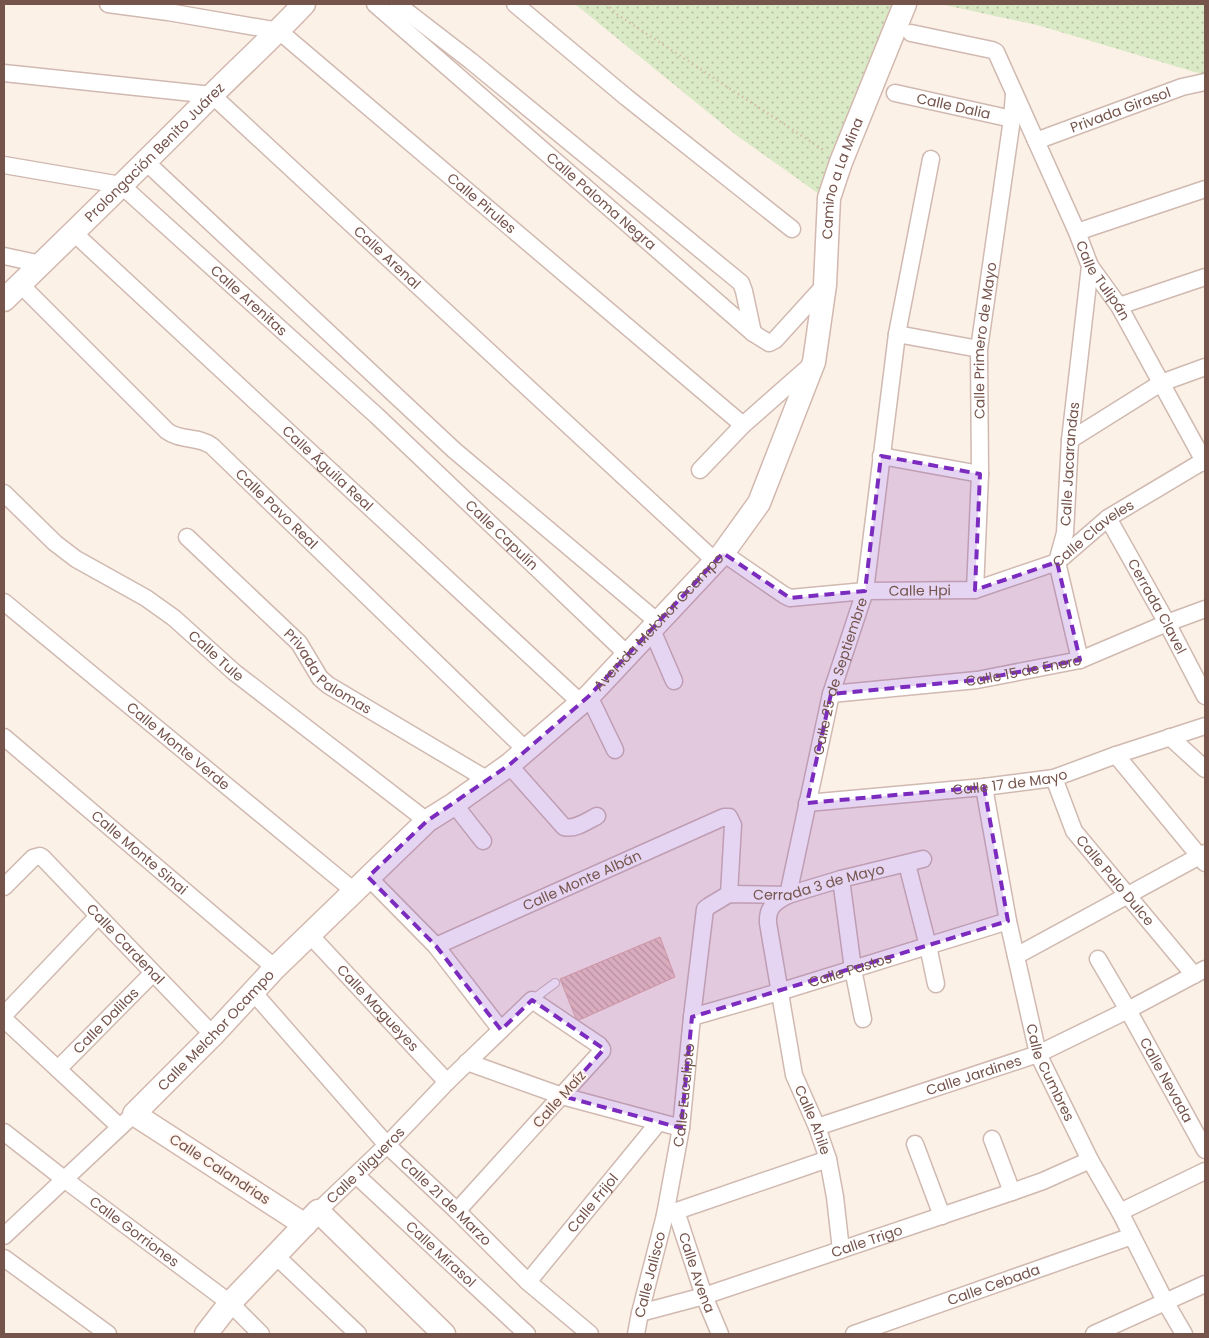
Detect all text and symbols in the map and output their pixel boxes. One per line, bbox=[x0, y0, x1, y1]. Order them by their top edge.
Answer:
street label: Prolongación Benito Juárez bbox=[80, 78, 229, 226]
street label: Privada Girasol bbox=[1067, 82, 1173, 137]
street label: Calle Dalia bbox=[915, 88, 993, 124]
street label: Camino a La Mina bbox=[817, 115, 868, 240]
street label: Calle Paloma Negra bbox=[542, 147, 661, 254]
street label: Calle Pirules bbox=[443, 168, 520, 238]
street label: Calle Arenal bbox=[349, 221, 425, 293]
street label: Calle Tulipán bbox=[1071, 238, 1135, 324]
street label: Calle Arenitas bbox=[206, 260, 292, 340]
street label: Calle Primero de Mayo bbox=[969, 261, 1001, 419]
street label: Calle Jacarandas bbox=[1055, 401, 1084, 526]
street label: Calle Águila Real bbox=[278, 421, 378, 516]
street label: Calle Pavo Real bbox=[231, 464, 323, 553]
street label: Calle Capulín bbox=[461, 495, 543, 575]
street label: Calle Claveles bbox=[1048, 495, 1138, 572]
street label: Avenida Melchor Ocampo bbox=[589, 548, 728, 695]
street label: Cerrada Clavel bbox=[1123, 555, 1191, 657]
street label: Calle Hpi bbox=[889, 580, 951, 601]
street label: Calle 25 de Septiembre bbox=[808, 594, 872, 757]
street label: Privada Palomas bbox=[280, 624, 376, 719]
street label: Calle Tule bbox=[184, 626, 248, 686]
street label: Calle 15 de Enero bbox=[965, 650, 1083, 691]
street label: Calle Monte Verde bbox=[122, 697, 235, 795]
street label: Calle 17 de Mayo bbox=[952, 764, 1070, 800]
street label: Calle Monte Sinai bbox=[87, 806, 192, 899]
street label: Calle Palo Dulce bbox=[1071, 831, 1159, 930]
street label: Calle Monte Albán bbox=[519, 845, 644, 916]
street label: Cerrada 3 de Mayo bbox=[753, 859, 886, 905]
street label: Calle Cardenal bbox=[82, 899, 169, 989]
street label: Calle Pastos bbox=[806, 948, 894, 992]
street label: Calle Magueyes bbox=[332, 960, 423, 1056]
street label: Calle Melchor Ocampo bbox=[153, 965, 279, 1095]
street label: Calle Dalilas bbox=[68, 983, 143, 1058]
street label: Calle Cumbres bbox=[1021, 1022, 1079, 1125]
street label: Calle Nevada bbox=[1135, 1034, 1198, 1126]
street label: Calle Eucalipto bbox=[668, 1042, 699, 1149]
street label: Calle Jardines bbox=[923, 1050, 1024, 1100]
street label: Calle Maíz bbox=[528, 1066, 590, 1132]
street label: Calle Ahile bbox=[790, 1082, 836, 1158]
street label: Calle Jilgueros bbox=[322, 1122, 409, 1208]
street label: Calle Calandrias bbox=[166, 1129, 274, 1209]
street label: Calle 21 de Marzo bbox=[396, 1153, 496, 1250]
street label: Calle Frijol bbox=[562, 1169, 623, 1237]
street label: Calle Gorriones bbox=[85, 1191, 183, 1272]
street label: Calle Mirasol bbox=[401, 1216, 481, 1292]
street label: Calle Trigo bbox=[828, 1220, 905, 1262]
street label: Calle Jalisco bbox=[629, 1229, 670, 1320]
street label: Calle Avena bbox=[674, 1230, 720, 1316]
street label: Calle Cebada bbox=[945, 1259, 1043, 1310]

